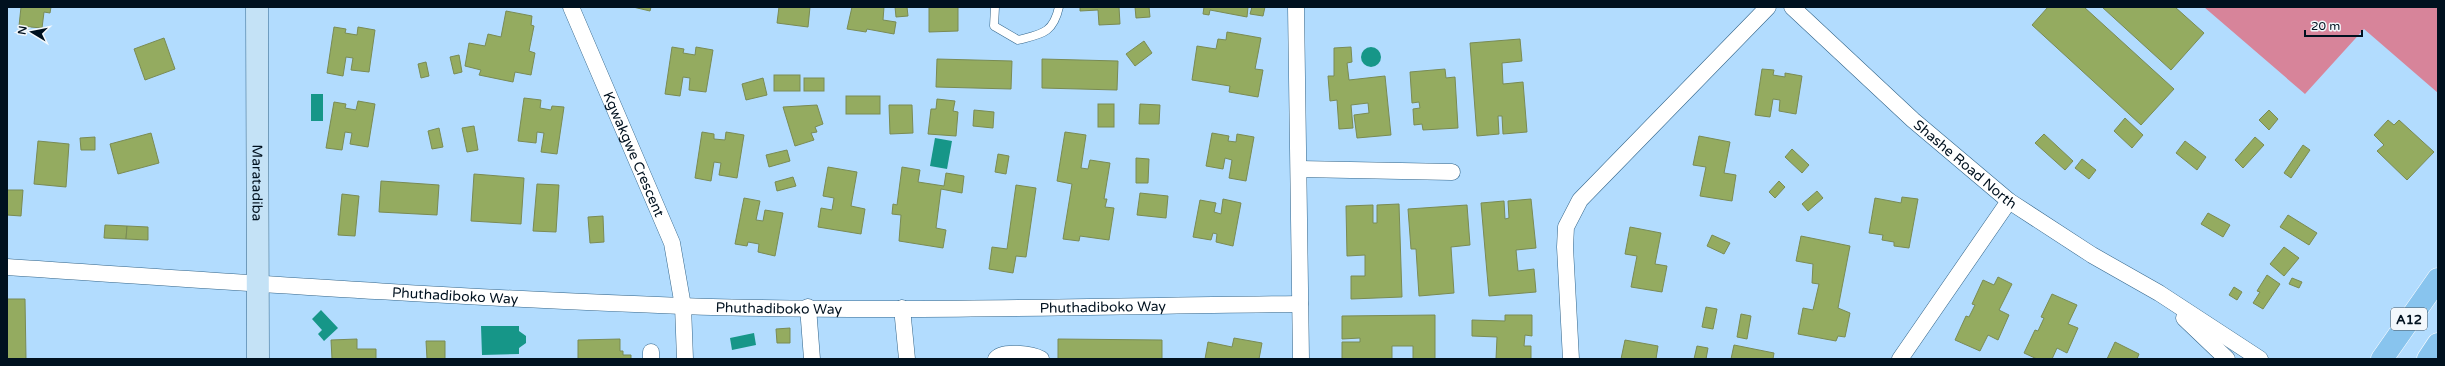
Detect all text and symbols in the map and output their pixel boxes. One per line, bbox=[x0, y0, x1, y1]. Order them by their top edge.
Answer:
north arrow bbox=[12, 12, 52, 52]
scale bar bbox=[2305, 12, 2362, 38]
text: 20 m bbox=[2311, 19, 2340, 33]
text: N bbox=[15, 25, 30, 36]
street label: Kgwakgwe Crescent bbox=[599, 89, 668, 220]
street label: Shashe Road North bbox=[1910, 116, 2020, 213]
street label: Maratadiba bbox=[248, 145, 266, 221]
street label: Phuthadiboko Way bbox=[391, 284, 519, 308]
street label: Phuthadiboko Way bbox=[1040, 298, 1167, 317]
street label: Phuthadiboko Way bbox=[715, 299, 843, 318]
road number: A12 bbox=[2391, 308, 2427, 330]

